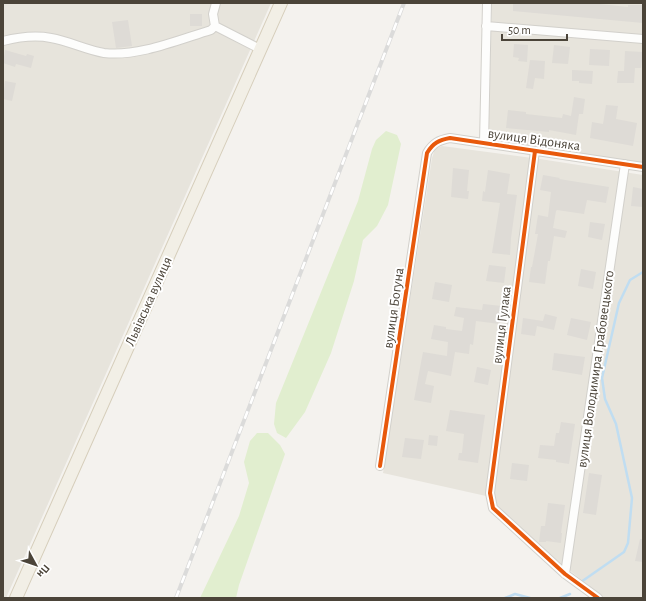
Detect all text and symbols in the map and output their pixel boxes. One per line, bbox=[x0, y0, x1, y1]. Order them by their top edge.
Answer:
scale bar bbox=[502, 16, 567, 42]
text: 50 m bbox=[508, 24, 531, 36]
street label: вулиця Відоняка bbox=[487, 127, 582, 153]
street label: Львівська вулиця bbox=[123, 255, 175, 348]
street label: вулиця Богуна bbox=[381, 266, 407, 349]
street label: вулиця Володимира Грабовецького bbox=[575, 269, 617, 469]
street label: вулиця Гулака bbox=[490, 285, 514, 365]
north arrow bbox=[16, 545, 56, 585]
text: Пн bbox=[35, 562, 52, 580]

